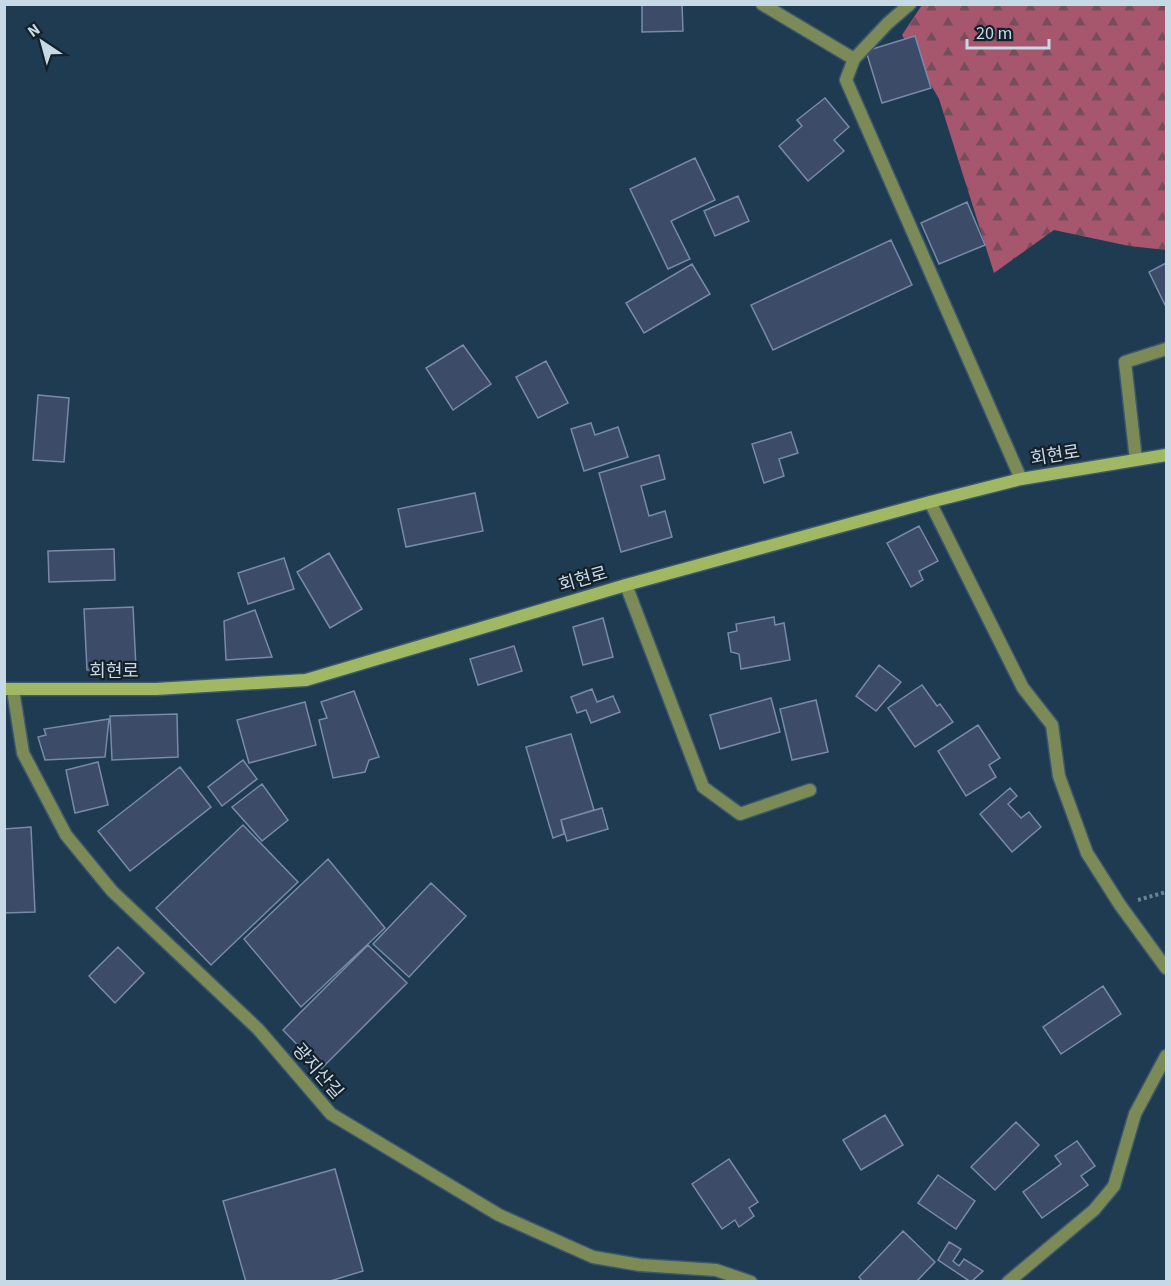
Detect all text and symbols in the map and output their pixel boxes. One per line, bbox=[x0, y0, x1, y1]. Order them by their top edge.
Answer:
north arrow bbox=[12, 12, 72, 72]
scale bar bbox=[967, 12, 1050, 50]
text: N bbox=[23, 19, 45, 43]
text: 20 m bbox=[976, 21, 1012, 46]
street label: 회현로 bbox=[1029, 439, 1082, 472]
street label: 회현로 bbox=[556, 561, 610, 598]
street label: 회현로 bbox=[89, 659, 139, 684]
street label: 광지산길 bbox=[286, 1038, 349, 1105]

